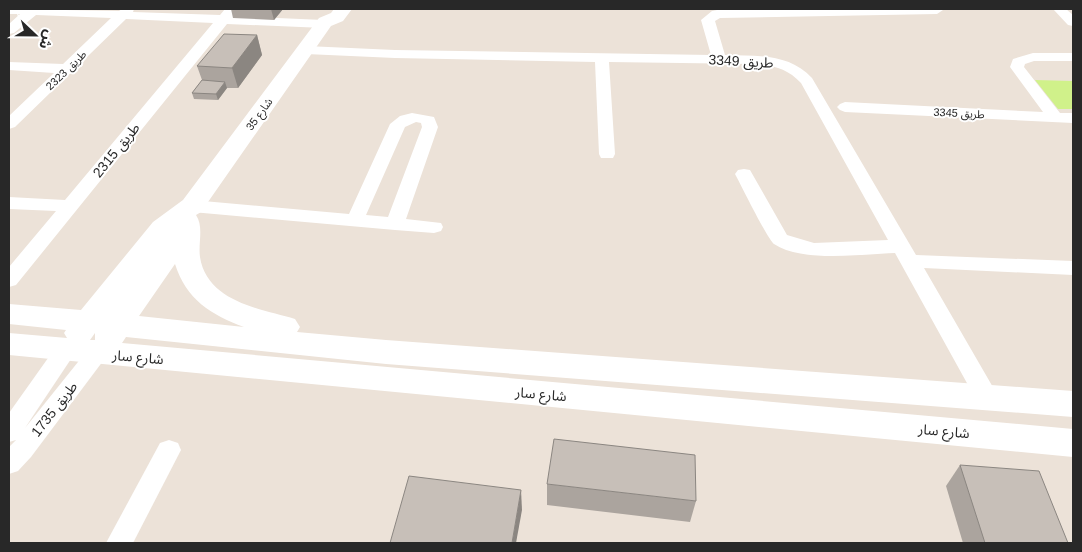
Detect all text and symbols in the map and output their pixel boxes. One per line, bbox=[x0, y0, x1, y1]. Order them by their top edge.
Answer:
north arrow bbox=[10, 10, 60, 60]
text: ش bbox=[36, 28, 58, 52]
street label: طريق 2323 bbox=[43, 48, 89, 93]
street label: طريق 3349 bbox=[708, 51, 774, 73]
street label: شارع 35 bbox=[243, 95, 276, 134]
street label: طريق 3345 bbox=[933, 106, 985, 121]
street label: طريق 2315 bbox=[89, 120, 144, 182]
street label: شارع سار bbox=[110, 347, 164, 370]
street label: طريق 1735 bbox=[28, 378, 82, 441]
street label: شارع سار bbox=[513, 384, 567, 407]
street label: شارع سار bbox=[916, 421, 970, 444]

